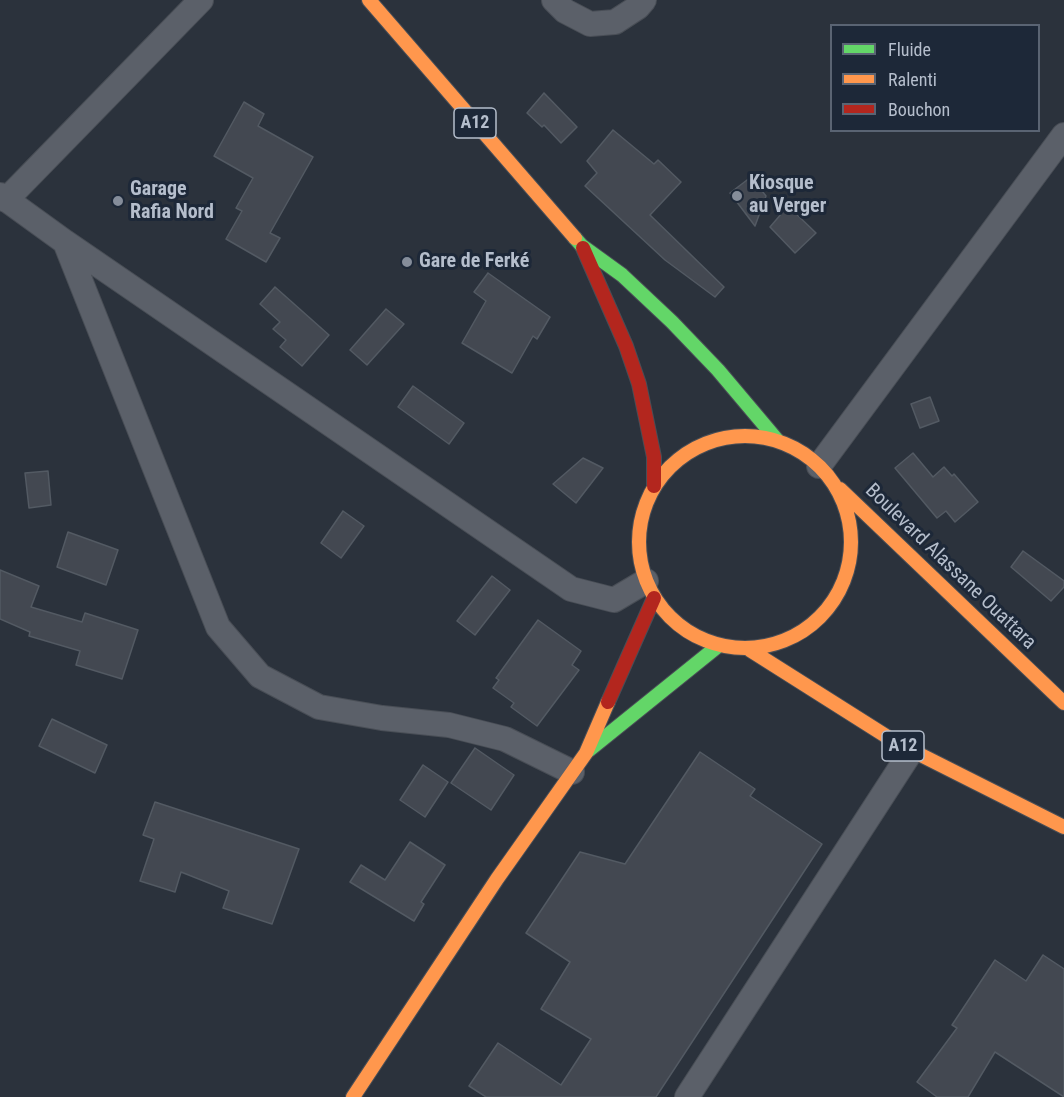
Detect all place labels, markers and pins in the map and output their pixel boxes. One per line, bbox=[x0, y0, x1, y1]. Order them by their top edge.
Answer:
place label: Kiosque au Verger bbox=[749, 172, 826, 219]
place label: Garage Rafia Nord bbox=[130, 178, 214, 225]
marker: Kiosque au Verger bbox=[730, 189, 744, 203]
marker: Garage Rafia Nord bbox=[111, 194, 125, 208]
place label: Gare de Ferké bbox=[419, 250, 529, 274]
marker: Gare de Ferké bbox=[400, 255, 414, 269]

